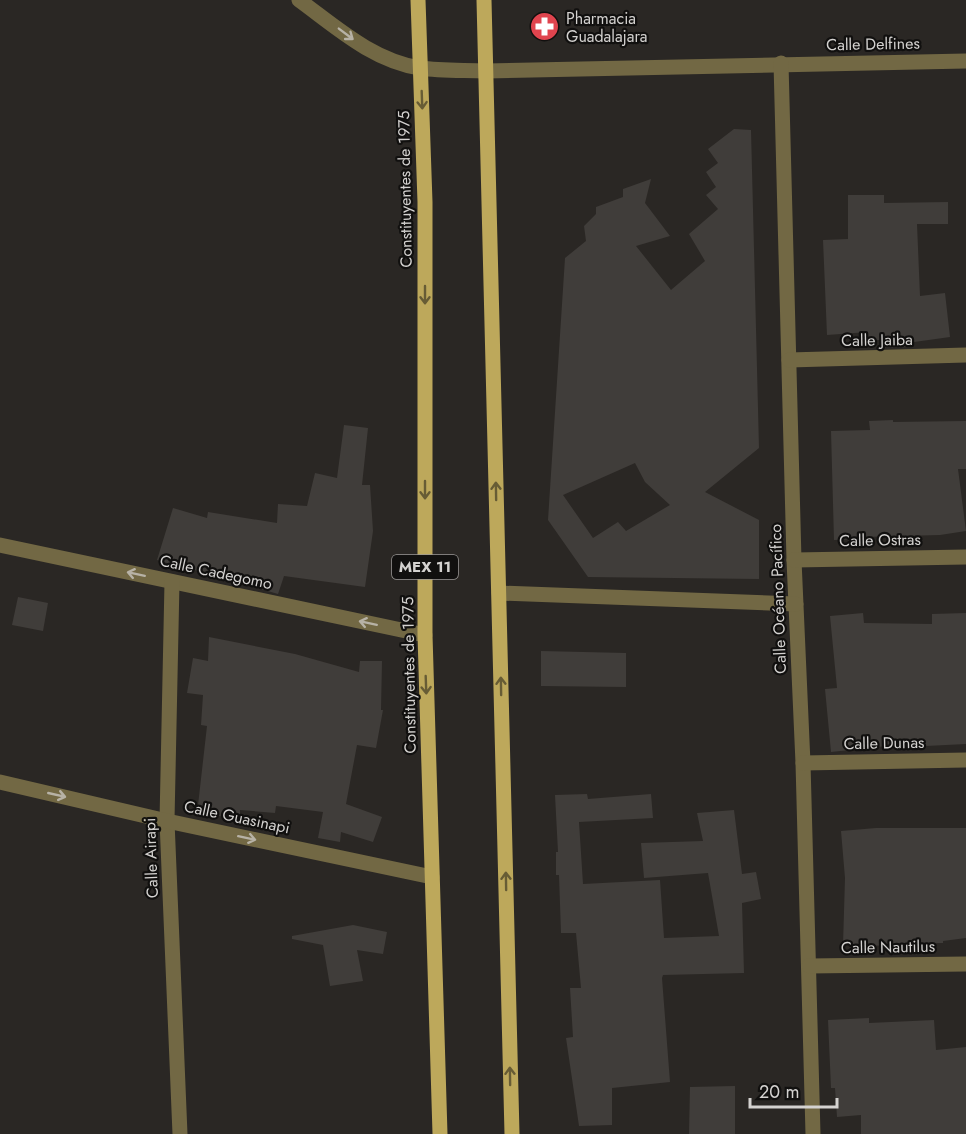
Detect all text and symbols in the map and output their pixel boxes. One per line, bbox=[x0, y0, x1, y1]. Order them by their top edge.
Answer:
place label: Pharmacia Guadalajara bbox=[566, 7, 648, 48]
pharmacy icon: Pharmacia Guadalajara bbox=[529, 11, 561, 43]
one-way arrow bbox=[338, 28, 354, 41]
street label: Calle Delfines bbox=[826, 32, 920, 56]
one-way arrow bbox=[416, 90, 427, 110]
street label: Constituyentes de 1975 bbox=[392, 110, 418, 268]
one-way arrow bbox=[419, 285, 431, 305]
street label: Calle Jaiba bbox=[841, 328, 913, 352]
one-way arrow bbox=[419, 480, 431, 500]
one-way arrow bbox=[491, 481, 502, 501]
street label: Calle Océano Pacífico bbox=[764, 523, 792, 674]
street label: Calle Ostras bbox=[839, 528, 921, 552]
street label: Calle Cadegomo bbox=[158, 549, 274, 595]
road number: MEX 11 bbox=[392, 555, 458, 579]
one-way arrow bbox=[127, 568, 146, 579]
street label: Constituyentes de 1975 bbox=[396, 596, 422, 754]
one-way arrow bbox=[358, 617, 378, 628]
one-way arrow bbox=[421, 675, 432, 695]
one-way arrow bbox=[496, 676, 507, 696]
street label: Calle Dunas bbox=[843, 731, 925, 755]
one-way arrow bbox=[47, 790, 66, 801]
street label: Calle Guasinapi bbox=[182, 795, 292, 839]
street label: Calle Airapi bbox=[138, 817, 164, 899]
one-way arrow bbox=[238, 832, 257, 844]
one-way arrow bbox=[500, 871, 512, 891]
street label: Calle Nautilus bbox=[841, 935, 935, 959]
one-way arrow bbox=[504, 1066, 516, 1086]
scale bar bbox=[750, 1071, 837, 1109]
text: 20 m bbox=[759, 1079, 799, 1105]

